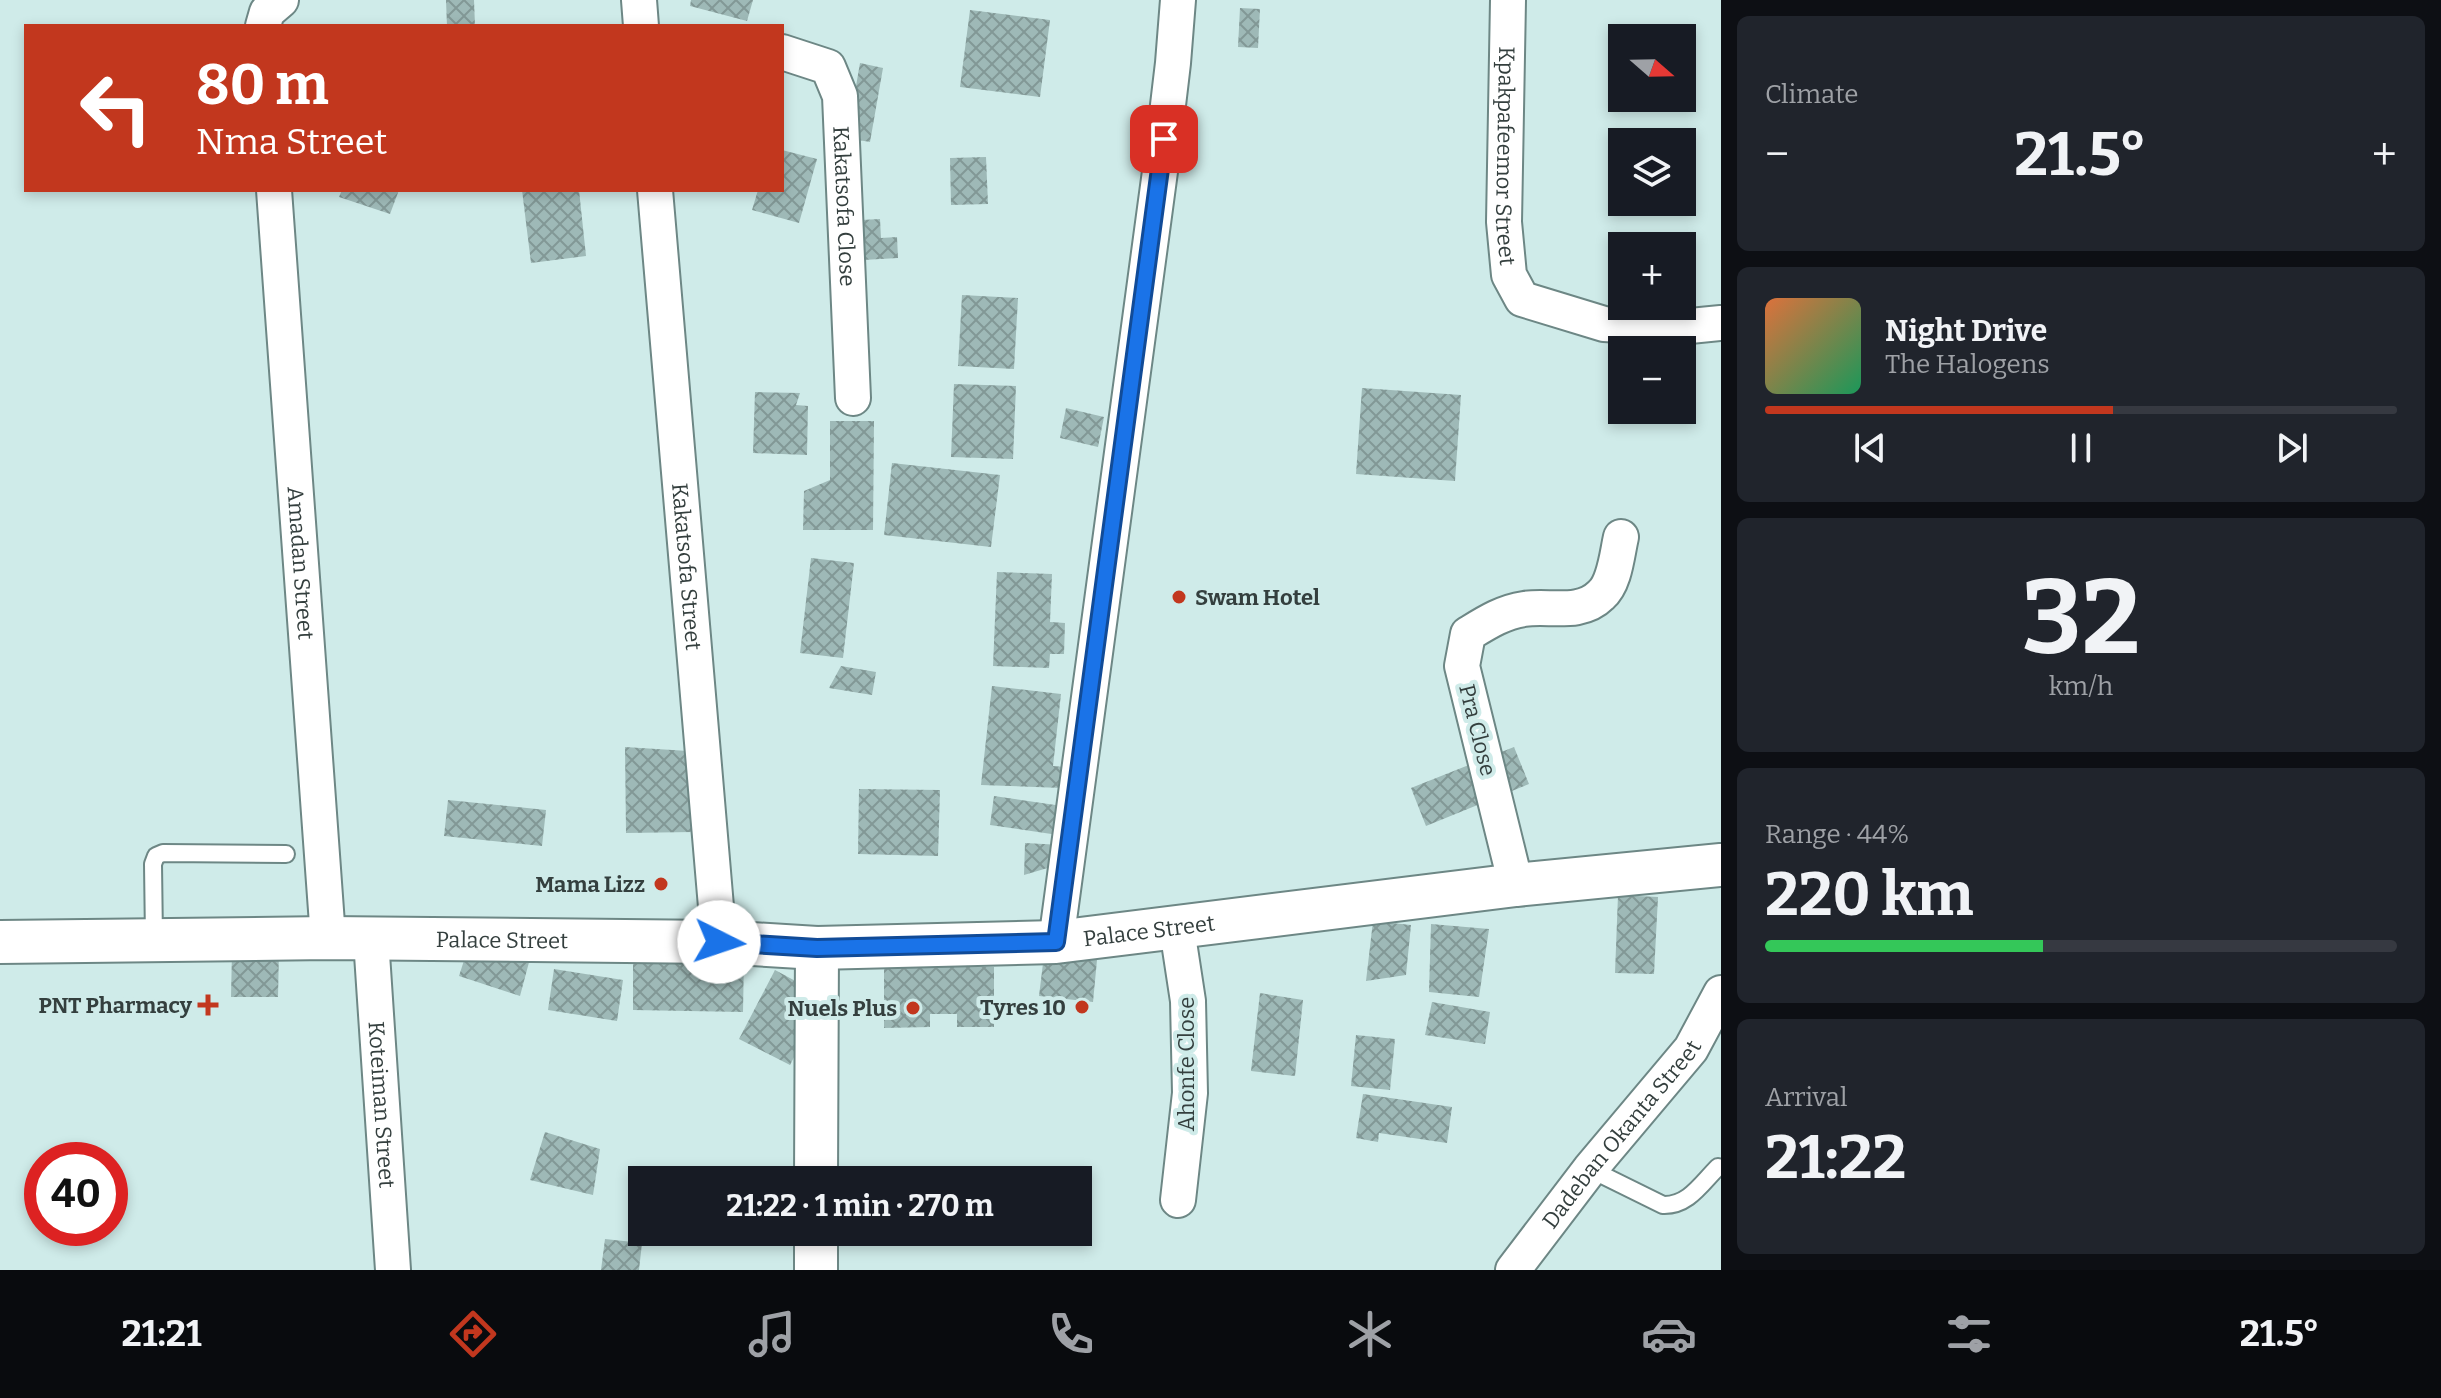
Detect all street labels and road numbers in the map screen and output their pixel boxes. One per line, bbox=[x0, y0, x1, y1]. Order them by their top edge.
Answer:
street label: Kpakpafeemor Street bbox=[1490, 46, 1521, 267]
street label: Kakatsofa Close bbox=[827, 125, 861, 287]
street label: Kakatsofa Street bbox=[666, 482, 707, 651]
street label: Amadan Street bbox=[281, 486, 319, 641]
street label: Pra Close bbox=[1453, 682, 1502, 779]
street label: Palace Street bbox=[1082, 909, 1216, 953]
street label: Palace Street bbox=[436, 926, 568, 954]
street label: Ahonfe Close bbox=[1173, 997, 1200, 1131]
street label: Koteiman Street bbox=[362, 1020, 401, 1189]
street label: Dadeban Okanta Street bbox=[1537, 1036, 1707, 1234]

